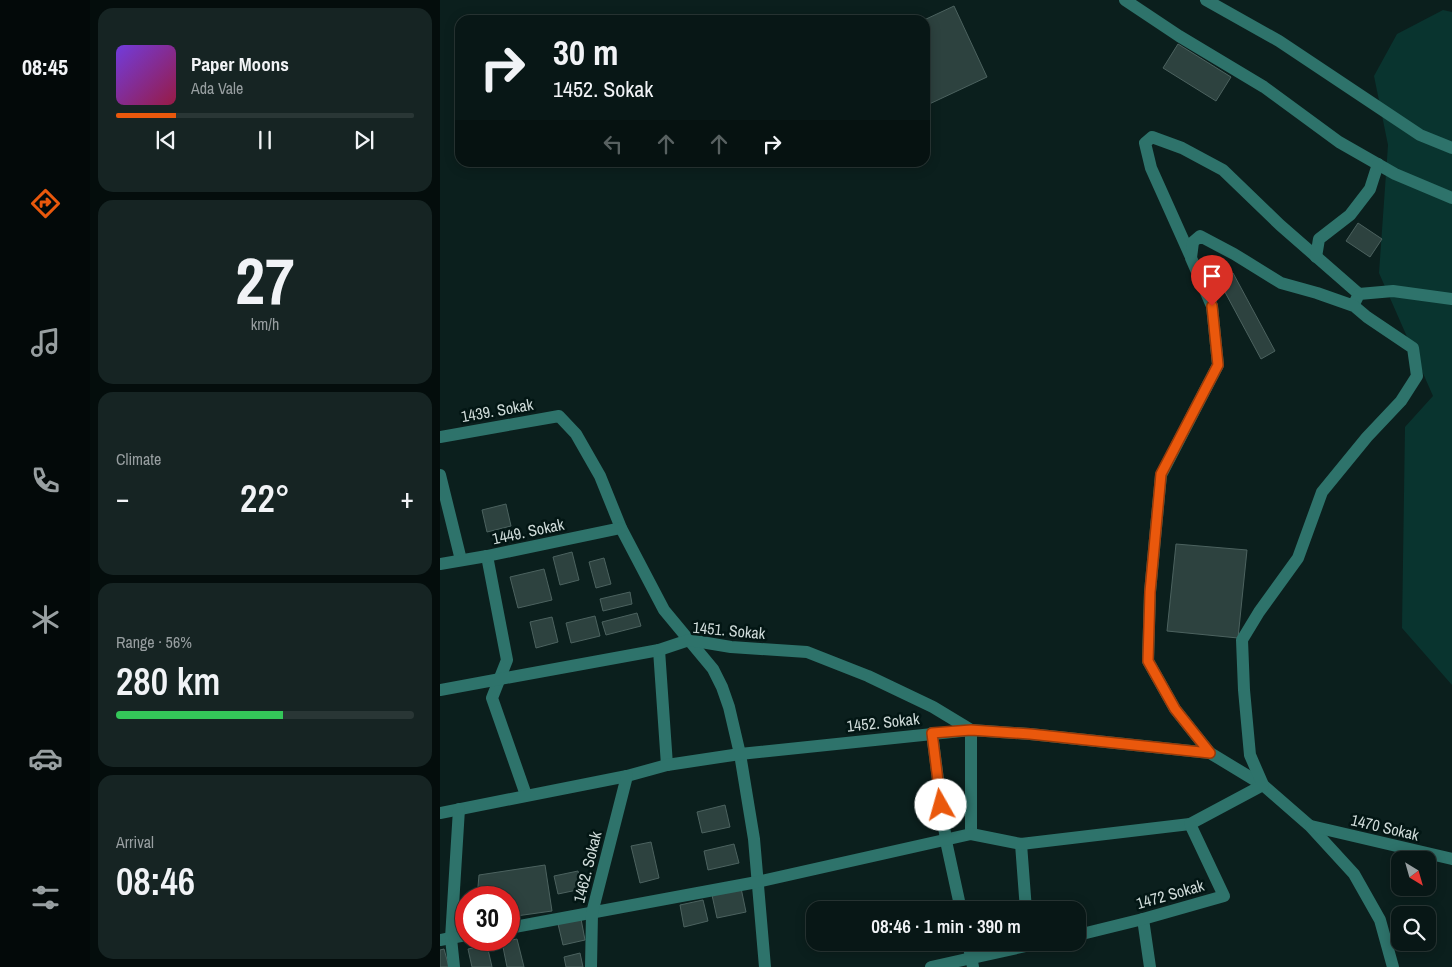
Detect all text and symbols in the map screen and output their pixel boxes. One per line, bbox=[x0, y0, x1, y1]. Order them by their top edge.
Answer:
text: 30 m bbox=[553, 29, 618, 76]
icon: right bbox=[470, 35, 535, 100]
text: Paper Moons bbox=[191, 51, 289, 77]
text: 08:45 bbox=[22, 52, 68, 82]
text: 1452. Sokak bbox=[553, 74, 653, 104]
text: Ada Vale bbox=[191, 77, 243, 99]
icon: previous bbox=[152, 126, 180, 154]
icon: pause bbox=[251, 126, 279, 154]
icon: next bbox=[350, 126, 378, 154]
icon: left bbox=[599, 130, 627, 158]
icon: ahead bbox=[652, 130, 680, 158]
icon: ahead bbox=[705, 130, 733, 158]
icon: right bbox=[758, 130, 786, 158]
icon: directions bbox=[28, 186, 63, 221]
text: 27 bbox=[235, 237, 295, 324]
pin bbox=[1191, 255, 1233, 306]
icon: arrive bbox=[1198, 262, 1226, 290]
text: km/h bbox=[251, 313, 279, 335]
icon: music bbox=[28, 325, 63, 360]
street label: 1439. Sokak bbox=[459, 393, 535, 427]
text: Climate bbox=[116, 448, 161, 470]
icon: phone bbox=[28, 463, 63, 498]
text: 22° bbox=[240, 473, 290, 524]
text: − bbox=[116, 479, 129, 517]
text: + bbox=[401, 479, 414, 517]
street label: 1449. Sokak bbox=[490, 513, 566, 549]
icon: climate bbox=[28, 602, 63, 637]
street label: 1451. Sokak bbox=[692, 616, 767, 644]
text: Range · 56% bbox=[116, 631, 192, 653]
text: 280 km bbox=[116, 656, 220, 707]
street label: 1452. Sokak bbox=[846, 707, 921, 737]
icon: car bbox=[28, 741, 63, 776]
position arrow bbox=[914, 778, 966, 830]
street label: 1470 Sokak bbox=[1349, 808, 1422, 846]
street label: 1462. Sokak bbox=[568, 829, 607, 905]
text: Arrival bbox=[116, 831, 154, 853]
north arrow bbox=[1391, 851, 1436, 896]
map controls bbox=[1391, 851, 1436, 951]
text: 08:46 bbox=[116, 856, 195, 907]
street label: 1472 Sokak bbox=[1134, 874, 1207, 914]
icon: filters bbox=[28, 880, 63, 915]
speed limit sign: 30 bbox=[455, 886, 520, 951]
button: search bbox=[1391, 906, 1436, 951]
text: 08:46 · 1 min · 390 m bbox=[871, 913, 1021, 939]

